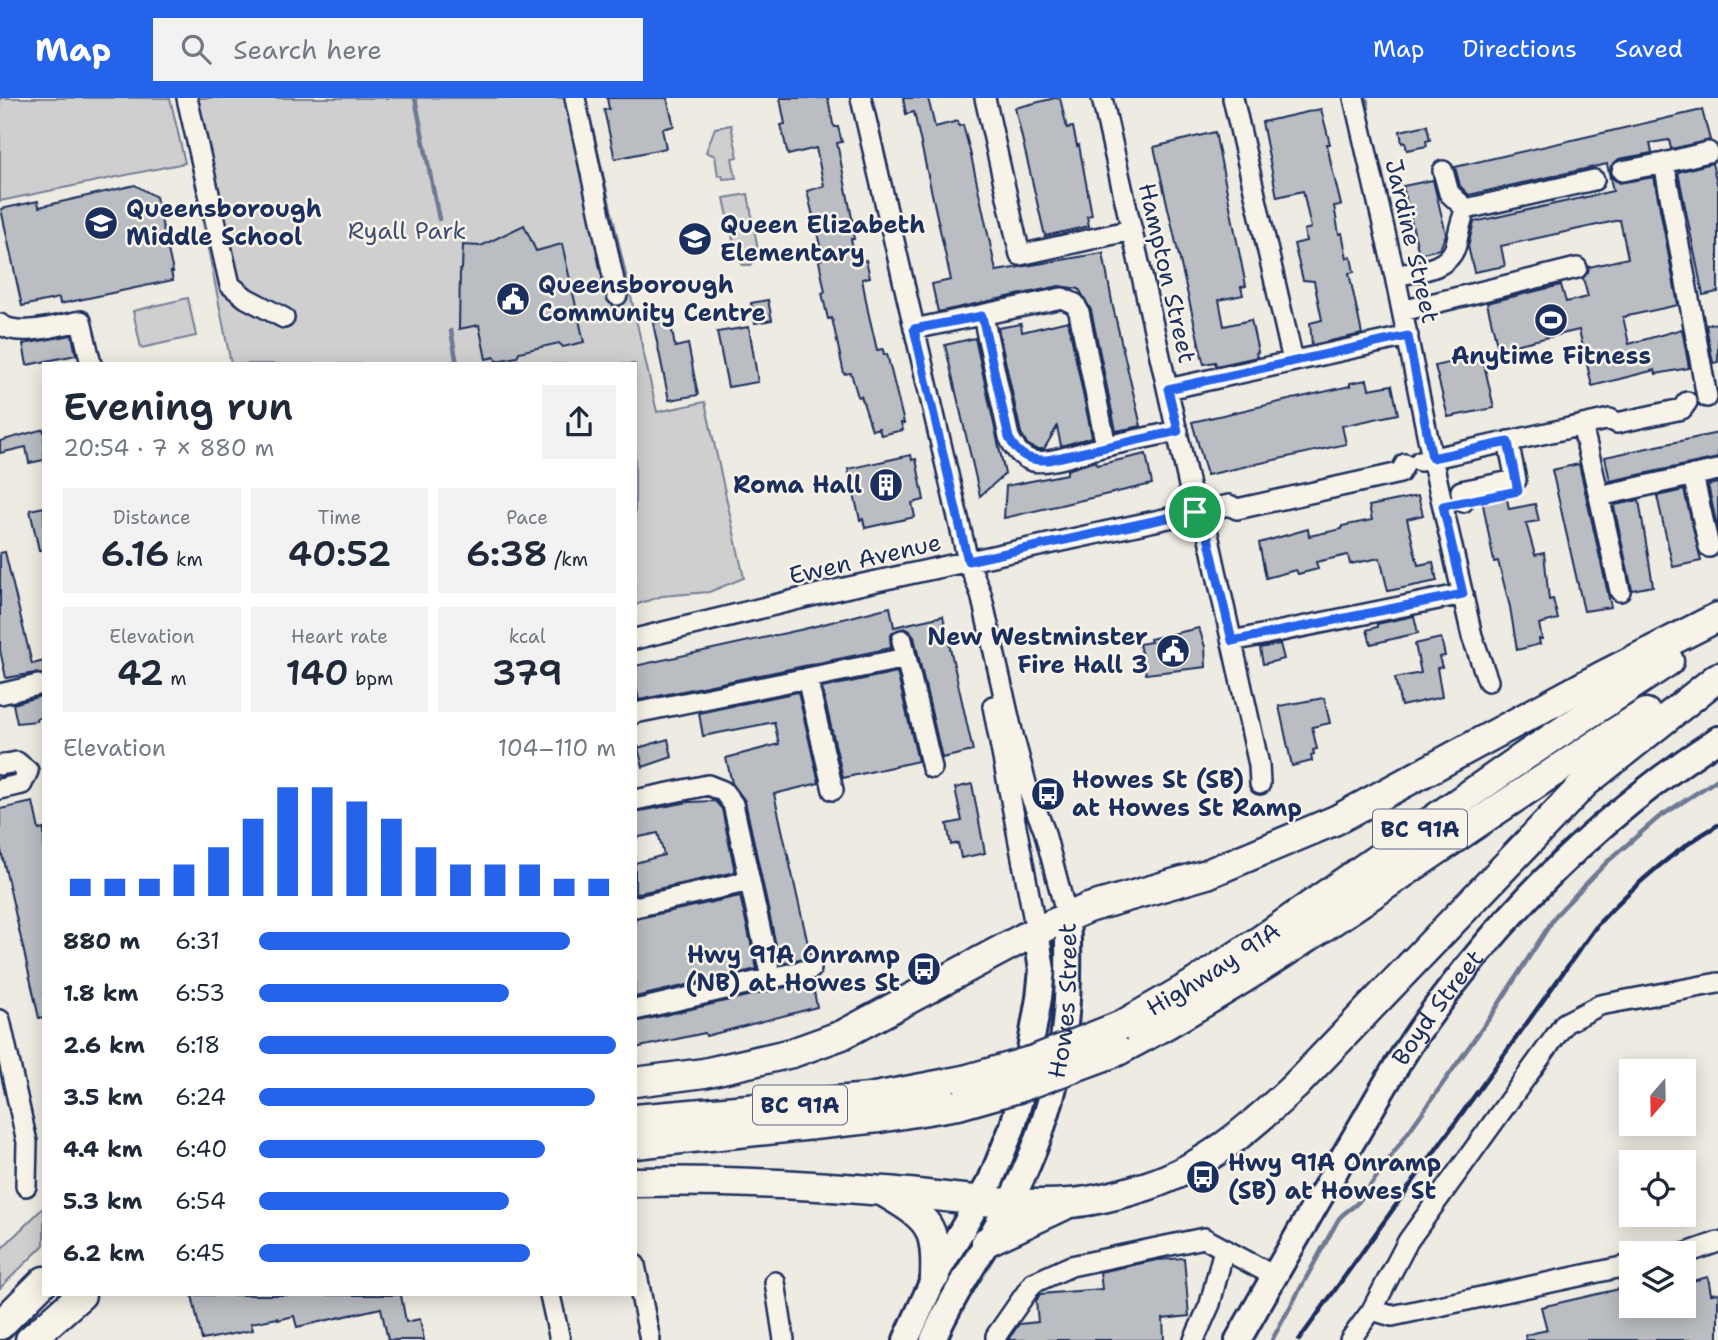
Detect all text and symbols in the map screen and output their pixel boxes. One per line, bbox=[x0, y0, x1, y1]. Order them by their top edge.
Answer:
search box bbox=[153, 18, 643, 81]
text: Map bbox=[35, 27, 111, 72]
icon: search bbox=[177, 30, 215, 68]
text: Search here bbox=[233, 32, 382, 67]
text: Map bbox=[1373, 33, 1424, 65]
text: Directions bbox=[1462, 33, 1577, 65]
text: Saved bbox=[1615, 33, 1683, 65]
street label: Jardine Street bbox=[1378, 156, 1446, 326]
street label: Hampton Street bbox=[1131, 180, 1203, 366]
place label: Queensborough Middle School bbox=[126, 193, 322, 253]
school or university icon: Queensborough Middle School bbox=[82, 204, 120, 242]
place label: Queen Elizabeth Elementary bbox=[720, 209, 925, 269]
park label: Ryall Park bbox=[348, 215, 466, 247]
school or university icon: Queen Elizabeth Elementary bbox=[676, 220, 714, 258]
place label: Queensborough Community Centre bbox=[538, 269, 766, 329]
public building icon: Queensborough Community Centre bbox=[494, 280, 532, 318]
sports icon: Anytime Fitness bbox=[1532, 301, 1570, 339]
place label: Anytime Fitness bbox=[1451, 340, 1651, 372]
text: Evening run bbox=[63, 381, 293, 432]
button: share bbox=[542, 385, 616, 459]
text: 20:54 · 7 × 880 m bbox=[63, 433, 274, 463]
building icon: Roma Hall bbox=[867, 466, 905, 504]
place label: Roma Hall bbox=[733, 469, 862, 501]
pin bbox=[1165, 482, 1225, 542]
icon: arrive bbox=[1176, 493, 1214, 531]
text: Distance bbox=[113, 505, 191, 530]
text: Time bbox=[318, 505, 361, 530]
text: Pace bbox=[506, 505, 548, 530]
street label: Ewen Avenue bbox=[786, 526, 944, 592]
text: 6.16 bbox=[101, 530, 170, 577]
text: 40:52 bbox=[288, 530, 391, 577]
text: 6:38 bbox=[466, 530, 548, 577]
text: km bbox=[170, 547, 203, 572]
text: /km bbox=[548, 547, 588, 572]
place label: New Westminster Fire Hall 3 bbox=[927, 621, 1148, 681]
text: Elevation bbox=[109, 624, 194, 649]
text: Heart rate bbox=[291, 624, 388, 649]
text: kcal bbox=[509, 624, 546, 649]
public building icon: New Westminster Fire Hall 3 bbox=[1154, 632, 1192, 670]
text: 42 bbox=[117, 649, 164, 696]
text: 140 bbox=[285, 649, 349, 696]
text: 379 bbox=[492, 649, 563, 696]
text: m bbox=[164, 666, 187, 691]
text: bpm bbox=[349, 666, 394, 691]
text: Elevation bbox=[63, 733, 166, 763]
text: 104–110 m bbox=[498, 733, 616, 763]
place label: Howes St (SB) at Howes St Ramp bbox=[1072, 764, 1302, 824]
bus stop icon: Howes St (SB) at Howes St Ramp bbox=[1029, 775, 1067, 813]
road number: BC 91A bbox=[1373, 810, 1467, 848]
street label: Highway 91A bbox=[1141, 915, 1287, 1024]
street label: Howes Street bbox=[1041, 922, 1084, 1081]
text: 880 m bbox=[63, 926, 140, 956]
text: 6:31 bbox=[175, 926, 220, 956]
place label: Hwy 91A Onramp (NB) at Howes St bbox=[686, 939, 900, 999]
street label: Boyd Street bbox=[1385, 943, 1491, 1072]
bus stop icon: Hwy 91A Onramp (NB) at Howes St bbox=[905, 950, 943, 988]
text: 1.8 km bbox=[63, 978, 138, 1008]
text: 6:53 bbox=[175, 978, 225, 1008]
text: 2.6 km bbox=[63, 1030, 145, 1060]
text: 6:18 bbox=[175, 1030, 220, 1060]
north arrow bbox=[1619, 1059, 1696, 1136]
map controls bbox=[1619, 1059, 1696, 1318]
text: 3.5 km bbox=[63, 1082, 143, 1112]
text: 6:24 bbox=[175, 1082, 226, 1112]
road number: BC 91A bbox=[753, 1086, 847, 1124]
text: 4.4 km bbox=[63, 1134, 143, 1164]
text: 6:40 bbox=[175, 1134, 227, 1164]
place label: Hwy 91A Onramp (SB) at Howes St bbox=[1228, 1147, 1441, 1207]
button: locate bbox=[1619, 1150, 1696, 1227]
bus stop icon: Hwy 91A Onramp (SB) at Howes St bbox=[1184, 1158, 1222, 1196]
text: 5.3 km bbox=[63, 1186, 143, 1216]
text: 6:54 bbox=[175, 1186, 226, 1216]
text: 6.2 km bbox=[63, 1238, 145, 1268]
text: 6:45 bbox=[175, 1238, 225, 1268]
button: layers bbox=[1619, 1241, 1696, 1318]

